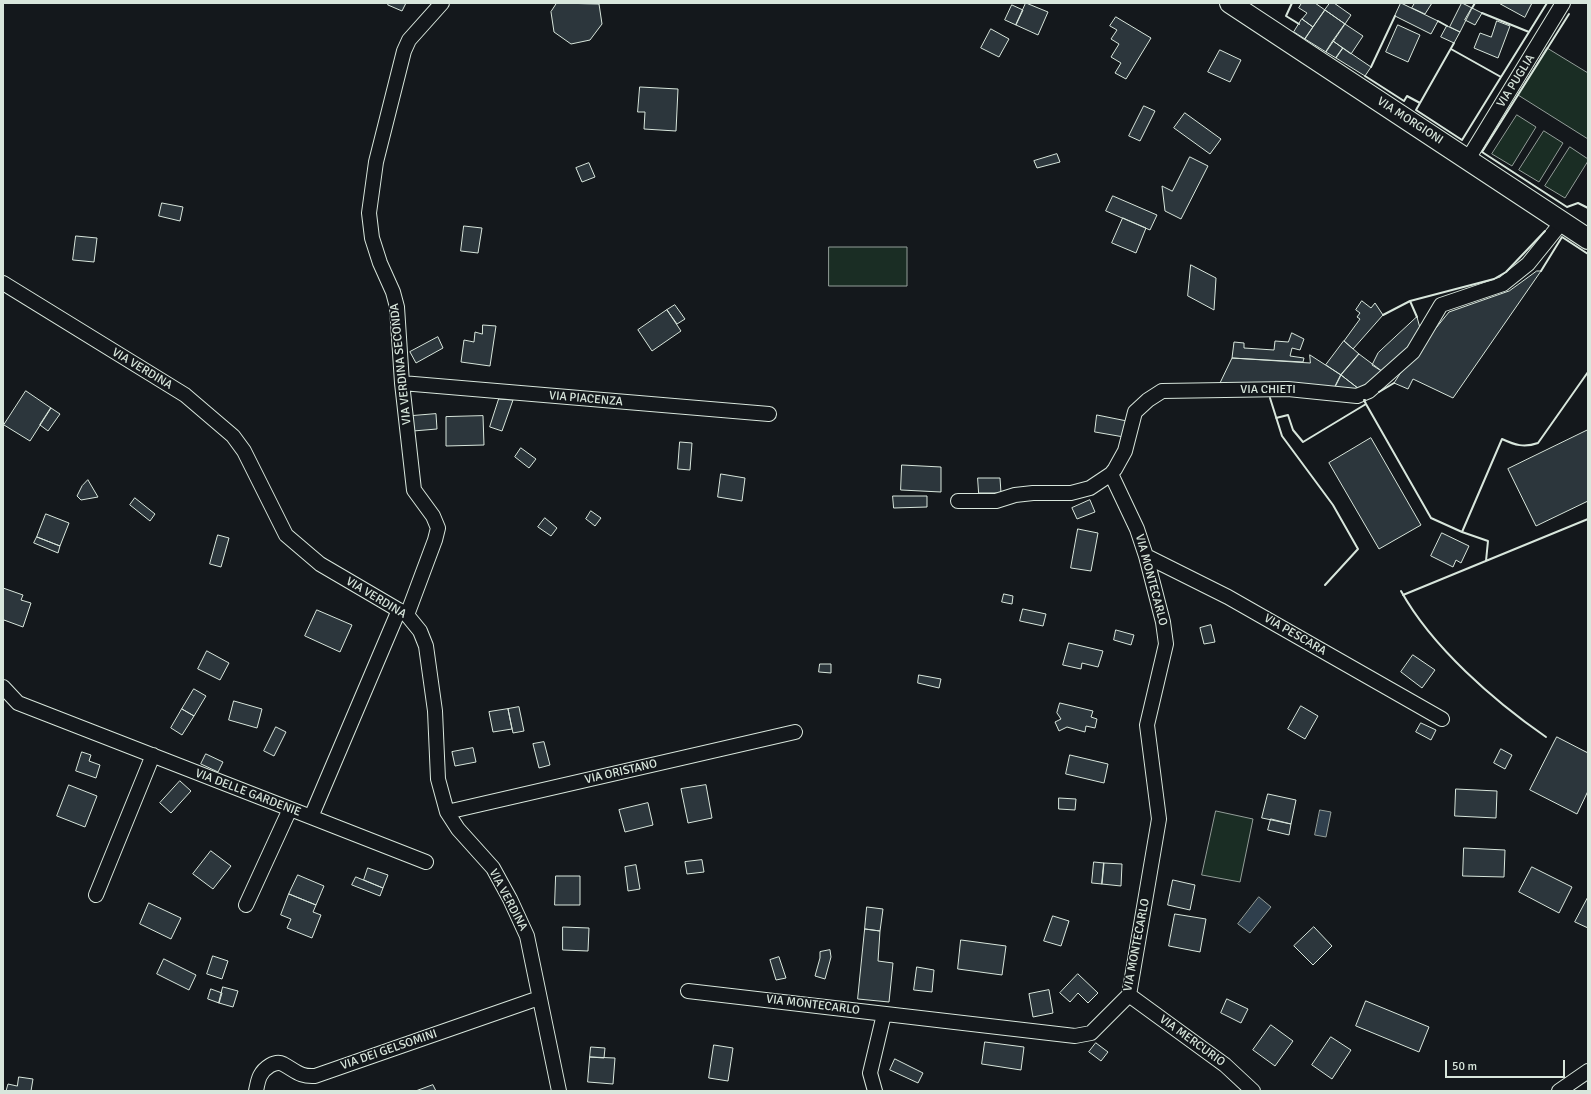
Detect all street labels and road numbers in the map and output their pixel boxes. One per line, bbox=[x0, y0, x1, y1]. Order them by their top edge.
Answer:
street label: VIA PUGLIA bbox=[1494, 52, 1538, 110]
street label: VIA MORGIONI bbox=[1374, 94, 1446, 148]
street label: VIA VERDINA SECONDA bbox=[387, 302, 415, 426]
street label: VIA VERDINA bbox=[109, 345, 175, 393]
street label: VIA CHIETI bbox=[1240, 383, 1296, 397]
street label: VIA PIACENZA bbox=[548, 389, 624, 409]
street label: VIA MONTECARLO bbox=[1132, 533, 1170, 627]
street label: VIA VERDINA bbox=[343, 574, 409, 622]
street label: VIA PESCARA bbox=[1261, 611, 1329, 659]
street label: VIA ORISTANO bbox=[583, 757, 659, 787]
street label: VIA DELLE GARDENIE bbox=[193, 766, 303, 820]
street label: VIA VERDINA bbox=[486, 867, 530, 933]
street label: VIA MONTECARLO bbox=[1121, 897, 1153, 993]
street label: VIA MONTECARLO bbox=[765, 992, 861, 1018]
street label: VIA MERCURIO bbox=[1156, 1012, 1228, 1070]
street label: VIA DEI GELSOMINI bbox=[339, 1027, 439, 1073]

